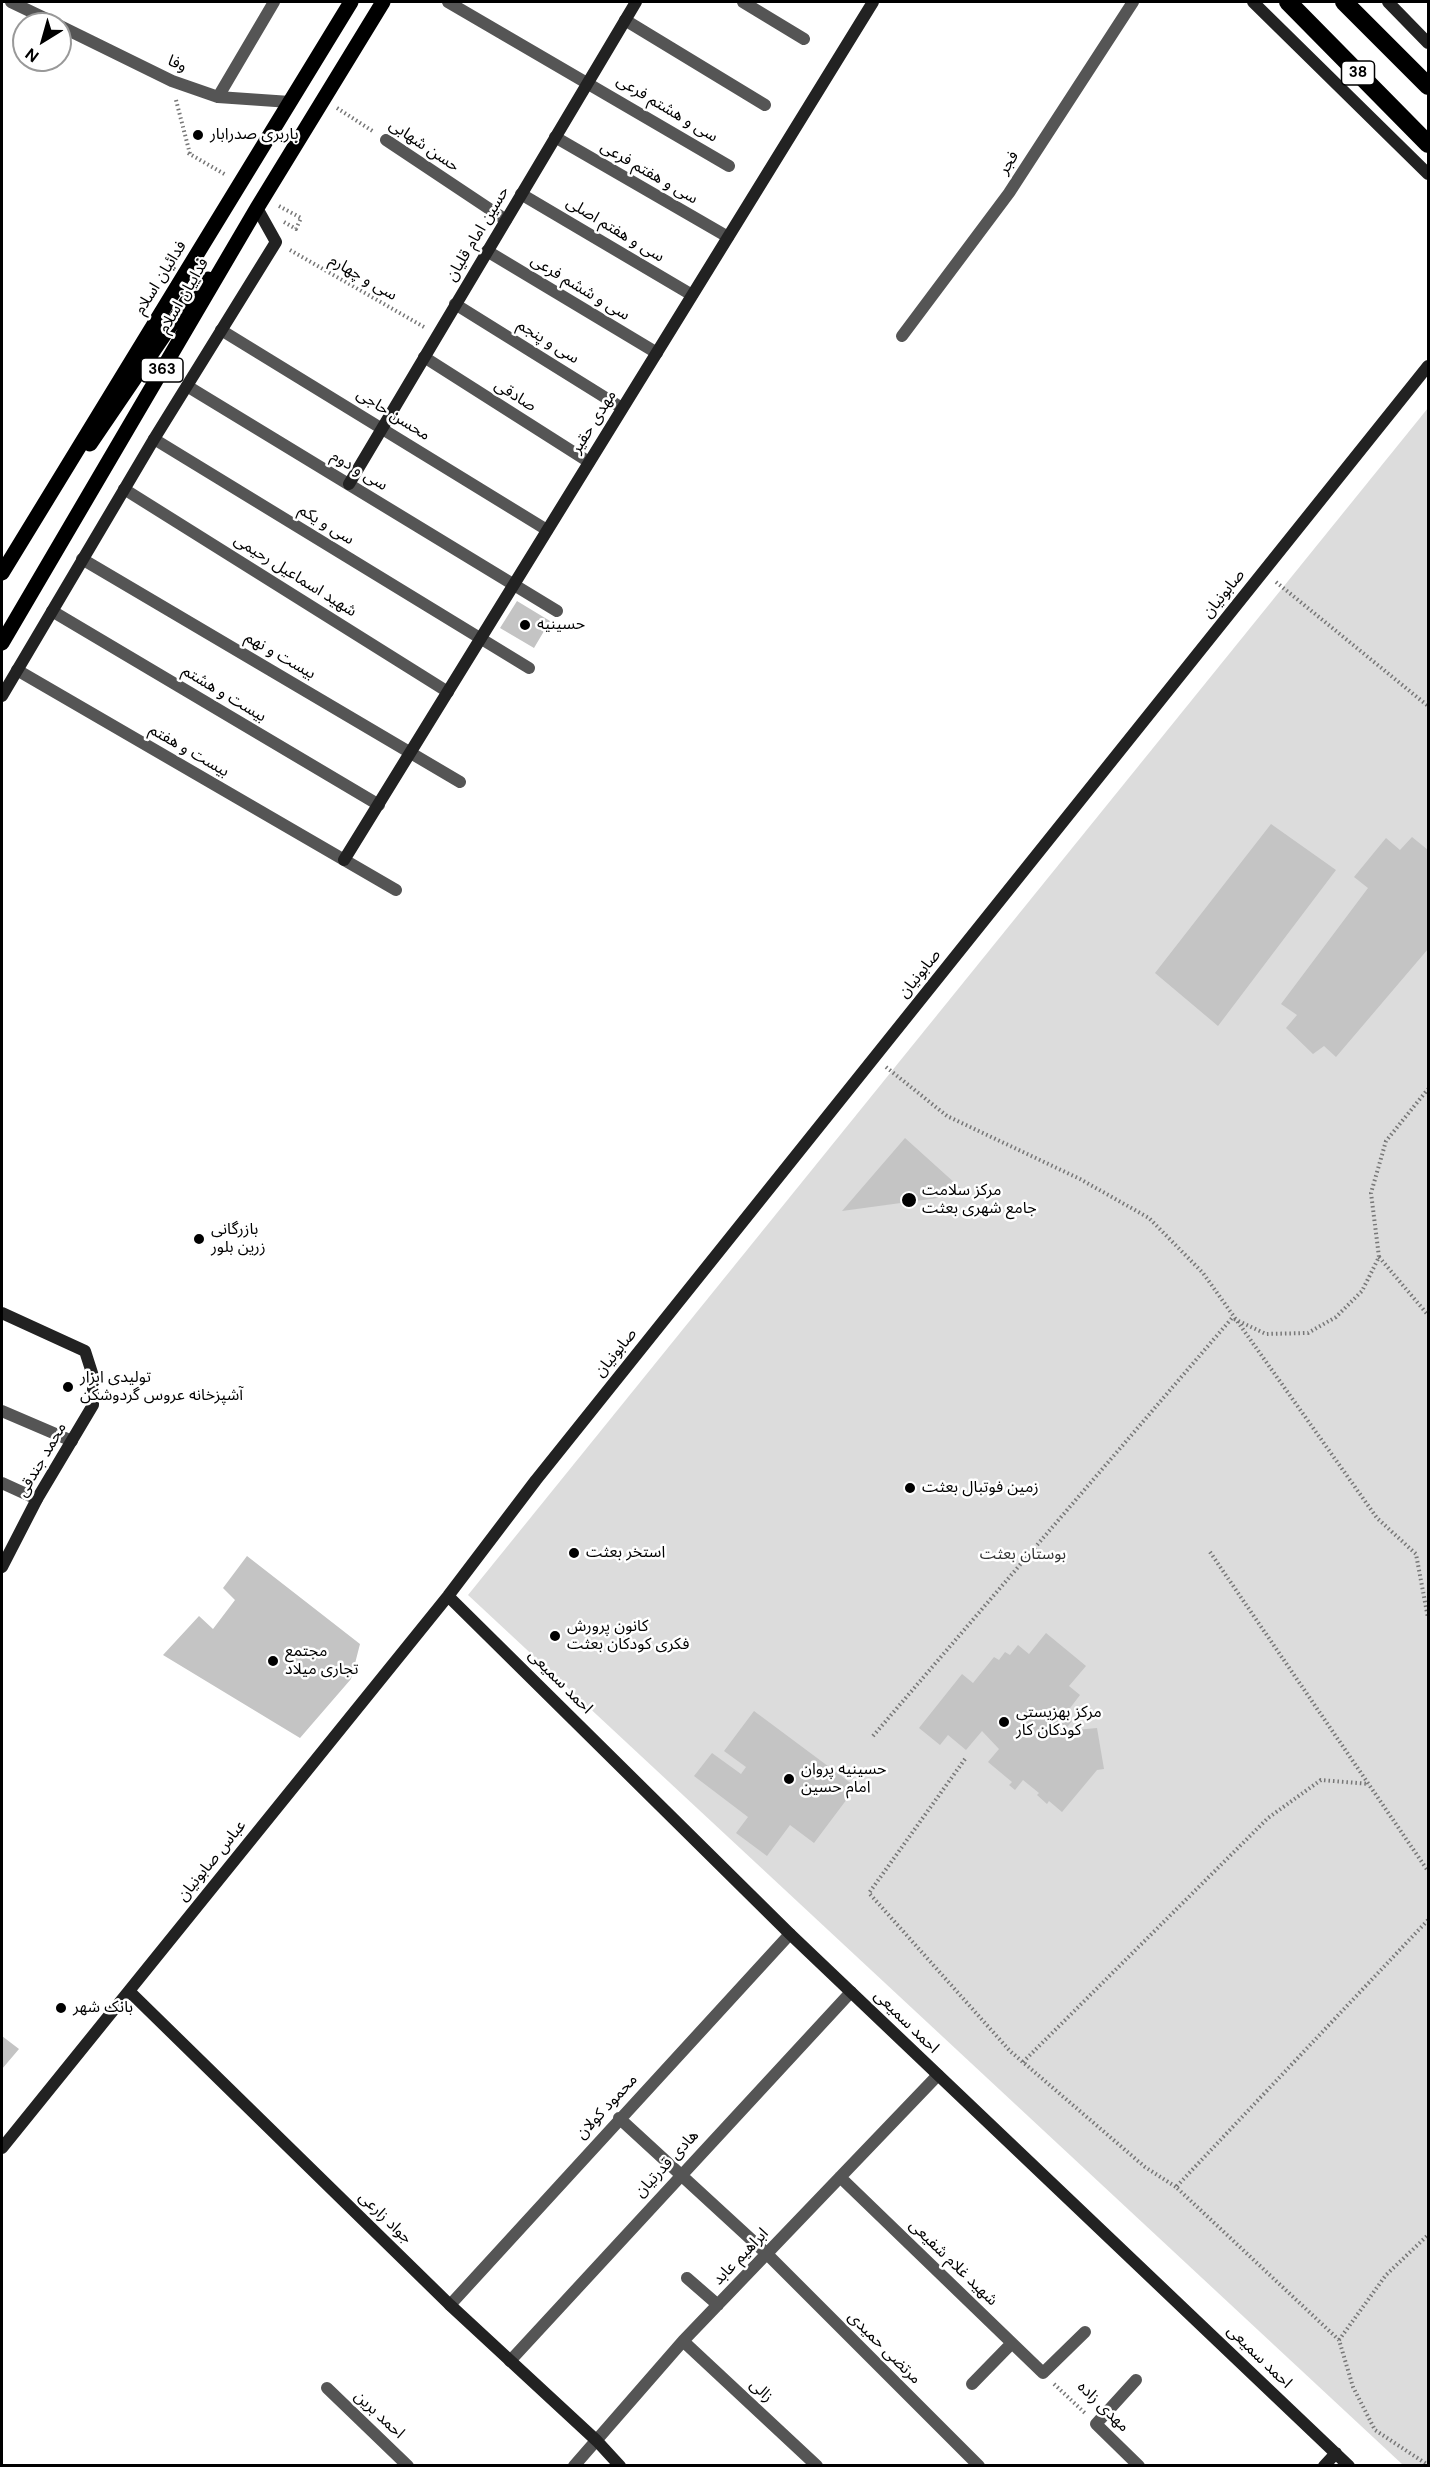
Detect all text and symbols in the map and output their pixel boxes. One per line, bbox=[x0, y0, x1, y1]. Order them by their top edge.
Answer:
north arrow bbox=[12, 12, 72, 72]
text: N bbox=[21, 43, 43, 67]
street label: وفا bbox=[165, 51, 189, 77]
road number: 38 bbox=[1342, 61, 1374, 85]
street label: سی و هشتم فرعی bbox=[613, 71, 721, 147]
street label: حسن شهابی bbox=[385, 116, 463, 176]
place label: باربری صدرابار bbox=[210, 125, 298, 145]
marker: باربری صدرابار bbox=[191, 128, 205, 142]
street label: سی و هفتم فرعی bbox=[597, 137, 701, 209]
street label: فجر bbox=[995, 148, 1023, 178]
street label: حسین امام قلیان bbox=[442, 183, 514, 285]
street label: سی و هفتم اصلی bbox=[562, 193, 668, 267]
street label: فدائیان اسلام bbox=[131, 238, 191, 318]
street label: سی و چهارم bbox=[326, 251, 400, 305]
street label: سی و ششم فرعی bbox=[527, 251, 633, 325]
street label: فداییان اسلام bbox=[155, 255, 213, 337]
street label: سی و پنجم bbox=[513, 315, 583, 369]
road number: 363 bbox=[141, 358, 183, 382]
street label: صادقی bbox=[491, 376, 539, 416]
street label: محسن حاجی bbox=[353, 385, 433, 445]
street label: مهدی حقیر bbox=[567, 387, 621, 457]
street label: سی و دوم bbox=[327, 447, 391, 495]
street label: سی و یکم bbox=[295, 500, 357, 550]
street label: شهید اسماعیل رحیمی bbox=[230, 530, 360, 622]
street label: صابونیان bbox=[1199, 566, 1249, 622]
place label: حسینیه bbox=[537, 615, 585, 635]
marker: حسینیه bbox=[518, 618, 532, 632]
street label: بیست و نهم bbox=[241, 628, 319, 684]
street label: بیست و هشتم bbox=[178, 661, 270, 727]
street label: بیست و هفتم bbox=[146, 720, 232, 782]
street label: صابونیان bbox=[895, 946, 945, 1002]
place label: مرکز سلامت جامع شهری بعثت bbox=[922, 1181, 1037, 1219]
marker: مرکز سلامت جامع شهری بعثت bbox=[900, 1191, 918, 1209]
place label: بازرگانی زرین بلور bbox=[211, 1220, 266, 1258]
marker: بازرگانی زرین بلور bbox=[192, 1232, 206, 1246]
street label: صابونیان bbox=[591, 1325, 641, 1381]
place label: تولیدی ابزار آشپزخانه عروس گردوشکن bbox=[80, 1368, 243, 1406]
marker: تولیدی ابزار آشپزخانه عروس گردوشکن bbox=[61, 1380, 75, 1394]
street label: محمد جندقی bbox=[13, 1419, 71, 1501]
place label: زمین فوتبال بعثت bbox=[922, 1478, 1039, 1498]
marker: زمین فوتبال بعثت bbox=[903, 1481, 917, 1495]
place label: استخر بعثت bbox=[586, 1543, 665, 1563]
park label: بوستان بعثت bbox=[980, 1545, 1066, 1565]
marker: استخر بعثت bbox=[567, 1546, 581, 1560]
place label: کانون پرورش فکری کودکان بعثت bbox=[567, 1617, 689, 1655]
marker: کانون پرورش فکری کودکان بعثت bbox=[548, 1629, 562, 1643]
place label: مجتمع تجاری میلاد bbox=[285, 1642, 359, 1680]
street label: احمد سمیعی bbox=[524, 1646, 596, 1718]
marker: مجتمع تجاری میلاد bbox=[266, 1654, 280, 1668]
place label: مرکز بهزیستی کودکان کار bbox=[1016, 1703, 1102, 1741]
marker: مرکز بهزیستی کودکان کار bbox=[997, 1715, 1011, 1729]
place label: حسینیه پروان امام حسین bbox=[801, 1760, 887, 1798]
marker: حسینیه پروان امام حسین bbox=[782, 1772, 796, 1786]
street label: عباس صابونیان bbox=[174, 1817, 250, 1905]
street label: احمد سمیعی bbox=[869, 1986, 943, 2058]
place label: بانک شهر bbox=[73, 1998, 133, 2018]
marker: بانک شهر bbox=[54, 2001, 68, 2015]
street label: محمود کولان bbox=[572, 2071, 642, 2143]
street label: هادی قدرتیان bbox=[631, 2126, 703, 2202]
street label: جواد زارعی bbox=[354, 2188, 416, 2248]
street label: شهید غلام شفیعی bbox=[905, 2216, 1001, 2310]
street label: ابراهیم عابد bbox=[709, 2225, 773, 2289]
street label: مرتضی حمیدی bbox=[843, 2307, 925, 2389]
street label: احمد سمیعی bbox=[1222, 2321, 1296, 2393]
street label: زالی bbox=[745, 2375, 777, 2407]
street label: مهدی زاده bbox=[1073, 2378, 1133, 2436]
street label: احمد برین bbox=[350, 2387, 408, 2443]

